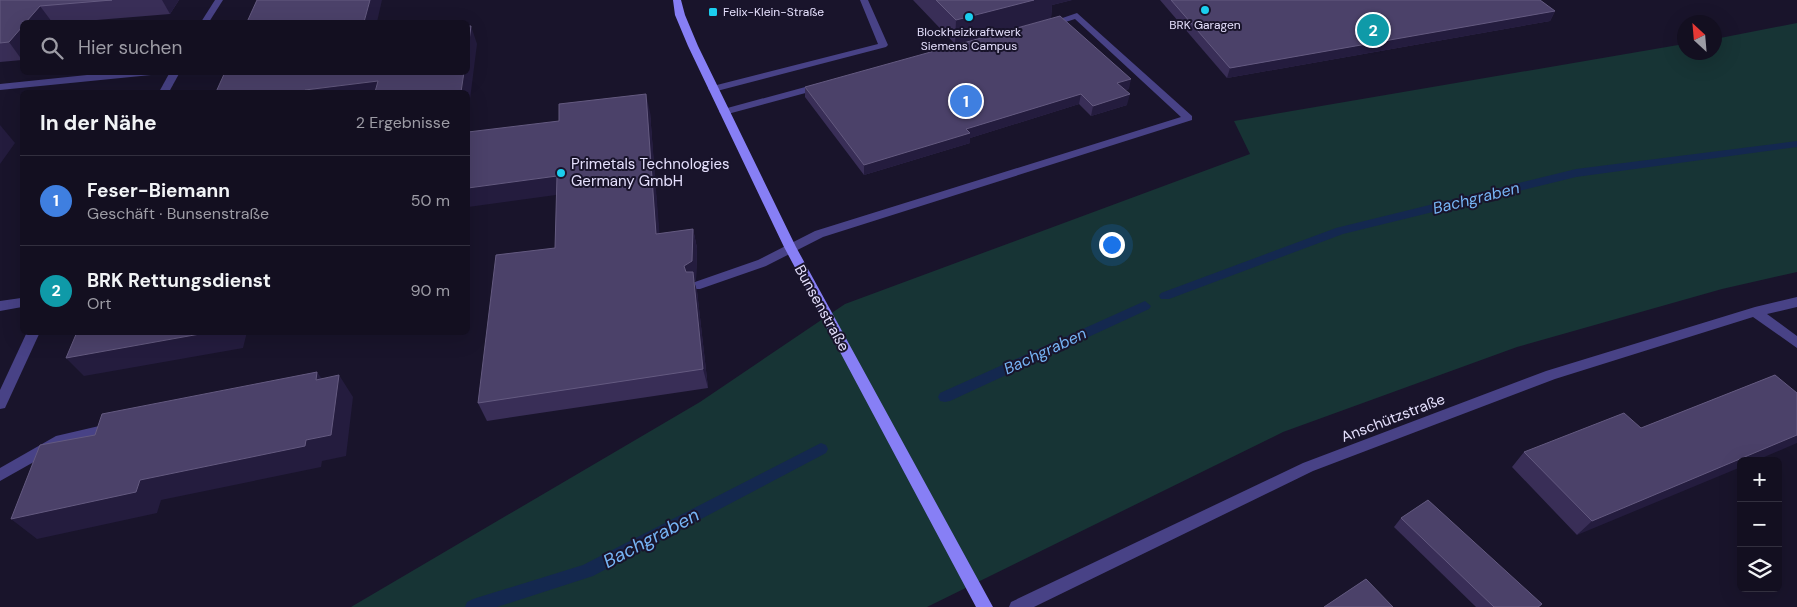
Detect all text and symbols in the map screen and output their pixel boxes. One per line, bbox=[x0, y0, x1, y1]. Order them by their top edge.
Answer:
place label: Felix-Klein-Straße bbox=[723, 4, 824, 20]
marker: BRK Garagen bbox=[1199, 4, 1211, 16]
marker: Felix-Klein-Straße bbox=[707, 6, 719, 18]
marker: Blockheizkraftwerk Siemens Campus bbox=[963, 11, 975, 23]
pin: 2 bbox=[1357, 11, 1389, 49]
north arrow bbox=[1677, 15, 1722, 60]
place label: BRK Garagen bbox=[1169, 17, 1241, 33]
search box bbox=[20, 20, 470, 75]
place label: Blockheizkraftwerk Siemens Campus bbox=[917, 24, 1021, 54]
icon: search bbox=[38, 34, 66, 62]
text: Hier suchen bbox=[78, 35, 182, 60]
pin: 1 bbox=[950, 82, 982, 120]
text: In der Nähe bbox=[40, 109, 157, 137]
text: 2 Ergebnisse bbox=[356, 112, 450, 133]
place label: Primetals Technologies Germany GmbH bbox=[571, 154, 730, 191]
marker: Primetals Technologies Germany GmbH bbox=[555, 167, 567, 179]
water label: Bachgraben bbox=[1430, 177, 1522, 219]
text: Feser-Biemann bbox=[87, 178, 230, 203]
text: 1 bbox=[53, 190, 59, 211]
text: 50 m bbox=[411, 190, 450, 211]
text: Geschäft · Bunsenstraße bbox=[87, 203, 269, 224]
your location bbox=[1099, 232, 1125, 258]
street label: Bunsenstraße bbox=[790, 261, 854, 355]
text: BRK Rettungsdienst bbox=[87, 268, 271, 293]
text: 2 bbox=[51, 280, 61, 301]
text: 90 m bbox=[410, 280, 450, 301]
text: Ort bbox=[87, 293, 112, 314]
water label: Bachgraben bbox=[1000, 323, 1090, 379]
street label: Anschützstraße bbox=[1338, 389, 1448, 447]
map controls bbox=[1737, 457, 1782, 592]
button: + bbox=[1737, 457, 1782, 502]
water label: Bachgraben bbox=[599, 502, 703, 574]
button: − bbox=[1737, 502, 1782, 547]
button: layers bbox=[1737, 547, 1782, 592]

